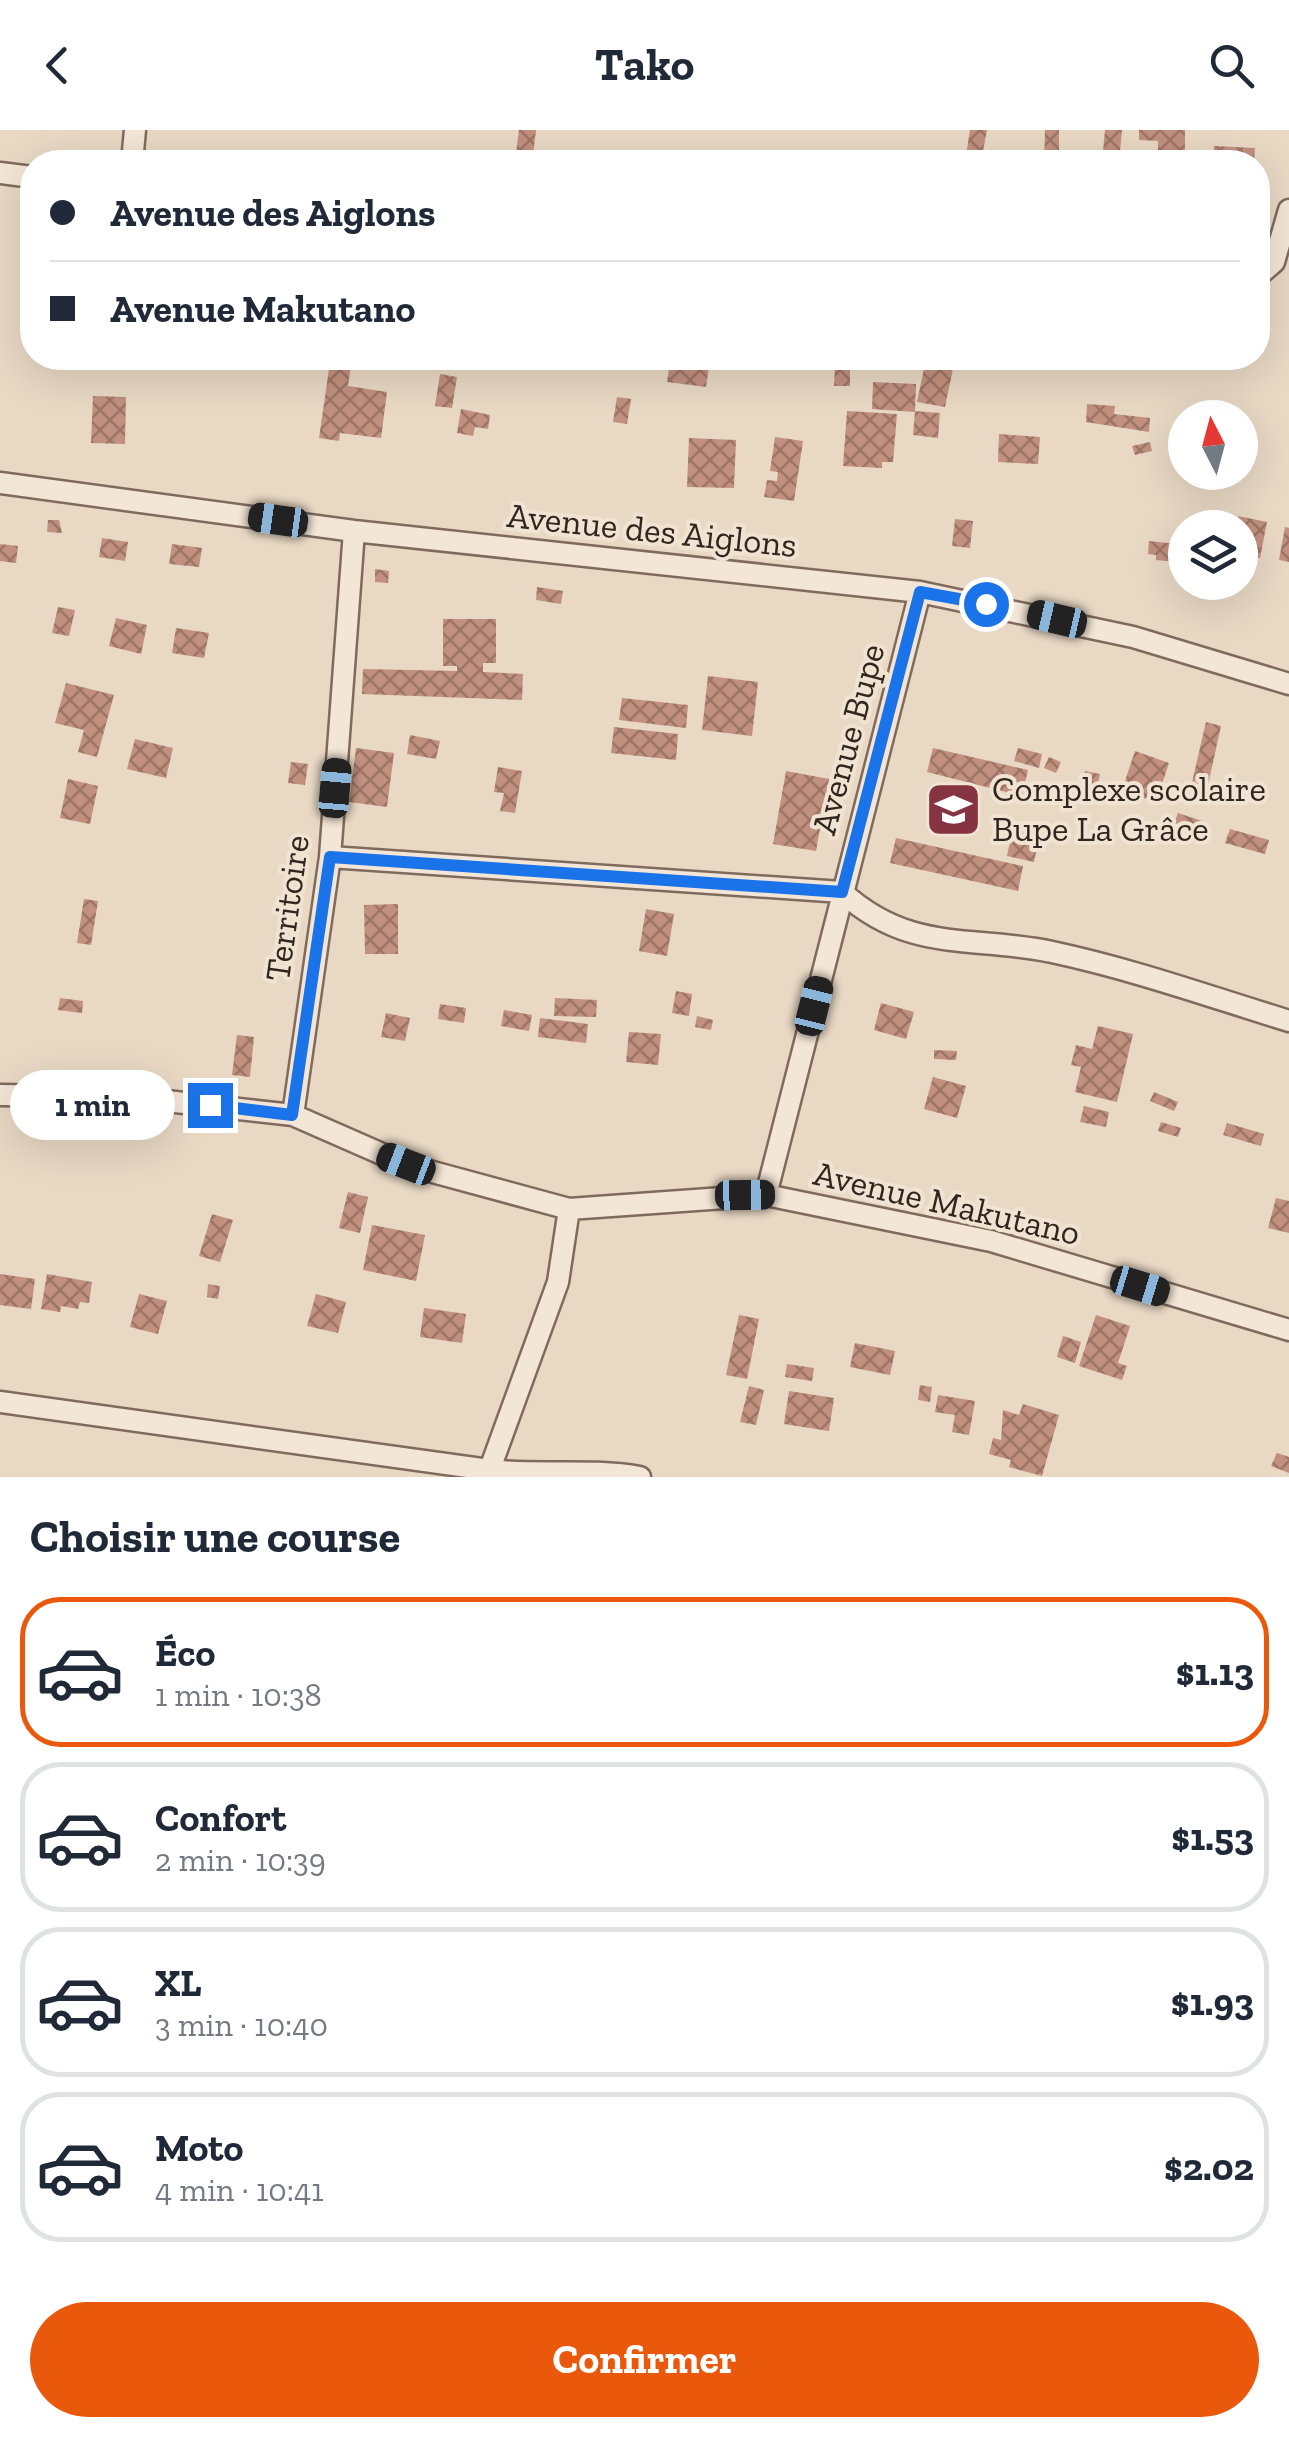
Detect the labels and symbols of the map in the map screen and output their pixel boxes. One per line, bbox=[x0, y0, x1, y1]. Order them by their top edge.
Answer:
north arrow bbox=[1168, 400, 1258, 490]
street label: Avenue des Aiglons bbox=[505, 494, 799, 566]
car bbox=[246, 501, 310, 539]
route start bbox=[964, 582, 1009, 627]
car bbox=[1024, 598, 1090, 640]
street label: Avenue Bupe bbox=[802, 639, 894, 839]
car bbox=[317, 757, 353, 819]
place label: Complexe scolaire Bupe La Grâce bbox=[992, 768, 1266, 850]
school or university icon: Complexe scolaire Bupe La Grâce bbox=[923, 779, 983, 839]
street label: Territoire bbox=[256, 832, 318, 984]
car bbox=[792, 973, 836, 1039]
callout: 1 min bbox=[10, 1070, 175, 1140]
route end bbox=[188, 1083, 233, 1128]
car bbox=[373, 1139, 439, 1189]
street label: Avenue Makutano bbox=[810, 1152, 1084, 1254]
car bbox=[715, 1179, 775, 1211]
car bbox=[1107, 1263, 1173, 1309]

